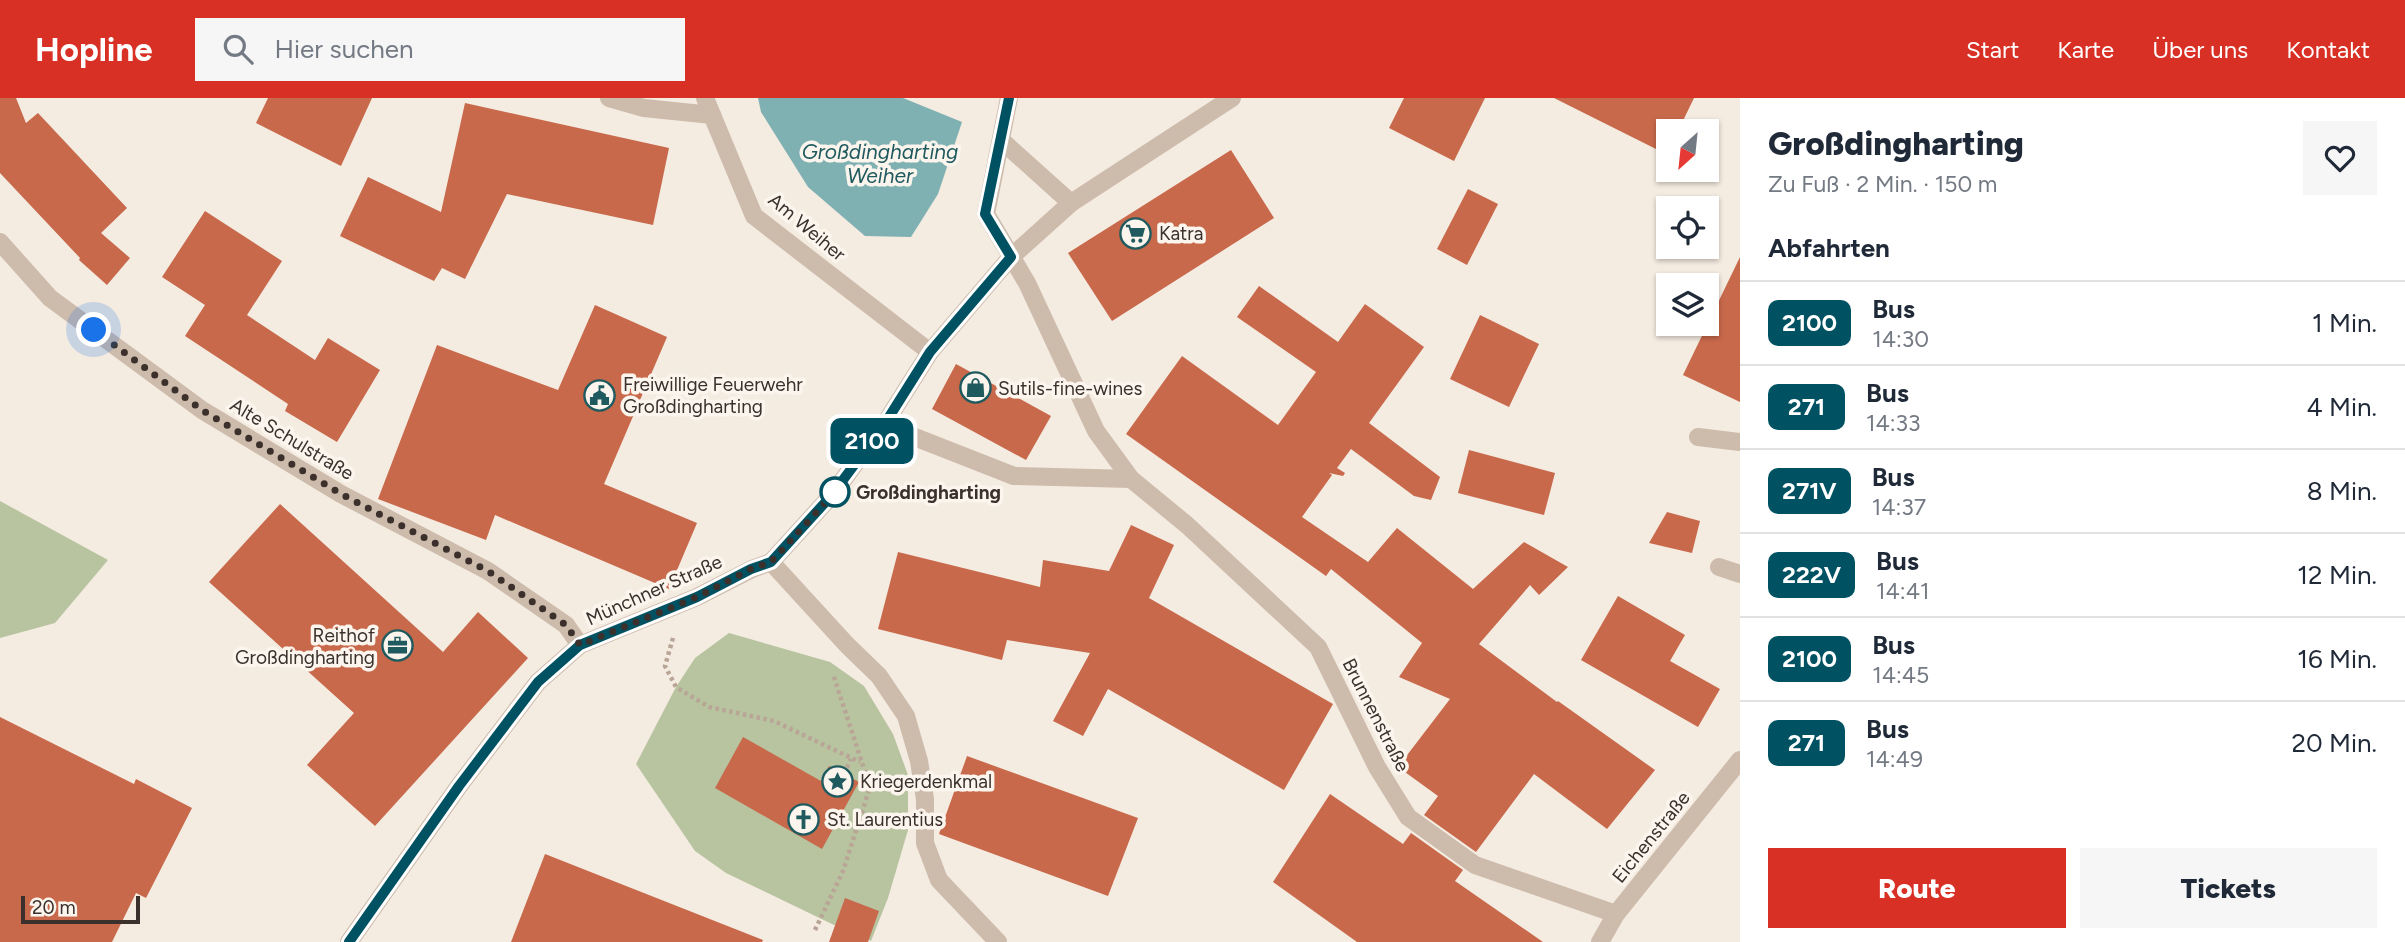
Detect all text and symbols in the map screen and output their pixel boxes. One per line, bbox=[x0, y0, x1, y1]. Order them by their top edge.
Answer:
search box bbox=[195, 18, 685, 81]
text: Hopline bbox=[35, 30, 153, 69]
icon: search bbox=[219, 30, 257, 68]
text: Hier suchen bbox=[275, 33, 413, 65]
text: Start bbox=[1966, 35, 2019, 64]
text: Karte bbox=[2057, 35, 2114, 64]
text: Über uns bbox=[2152, 35, 2248, 64]
text: Kontakt bbox=[2286, 35, 2370, 64]
north arrow bbox=[1656, 119, 1718, 182]
map controls bbox=[1656, 119, 1719, 336]
button: heart bbox=[2303, 121, 2377, 195]
text: Großdingharting bbox=[1768, 124, 2024, 163]
water label: Großdingharting Weiher bbox=[802, 139, 958, 188]
text: Zu Fuß · 2 Min. · 150 m bbox=[1768, 170, 1997, 198]
street label: Am Weiher bbox=[764, 188, 851, 266]
button: locate bbox=[1656, 196, 1719, 259]
supermarket icon: Katra bbox=[1119, 216, 1153, 250]
place label: Katra bbox=[1159, 222, 1203, 245]
text: Abfahrten bbox=[1768, 232, 1890, 264]
button: layers bbox=[1656, 273, 1719, 336]
text: Bus bbox=[1872, 293, 1915, 325]
text: 1 Min. bbox=[2312, 307, 2377, 339]
text: 2100 bbox=[1782, 308, 1837, 337]
your location bbox=[76, 312, 111, 347]
text: 14:30 bbox=[1872, 325, 1929, 353]
shop icon: Sutils-fine-wines bbox=[958, 371, 992, 405]
place label: Freiwillige Feuerwehr Großdingharting bbox=[623, 373, 803, 418]
place label: Sutils-fine-wines bbox=[998, 377, 1142, 400]
text: Bus bbox=[1866, 377, 1909, 409]
public building icon: Freiwillige Feuerwehr Großdingharting bbox=[583, 378, 617, 412]
text: 4 Min. bbox=[2306, 391, 2377, 423]
text: 271 bbox=[1788, 392, 1825, 421]
street label: Alte Schulstraße bbox=[226, 393, 358, 485]
text: 14:33 bbox=[1866, 409, 1921, 437]
line badge: 2100 bbox=[823, 418, 921, 464]
text: 2100 bbox=[844, 426, 900, 455]
text: Bus bbox=[1872, 461, 1915, 493]
text: 8 Min. bbox=[2307, 475, 2377, 507]
text: 271V bbox=[1782, 476, 1837, 505]
marker: Großdingharting bbox=[820, 477, 850, 507]
place label: Großdingharting bbox=[856, 481, 1001, 504]
text: 14:37 bbox=[1872, 493, 1926, 521]
text: Bus bbox=[1876, 545, 1919, 577]
street label: Münchner Straße bbox=[582, 550, 726, 630]
text: 12 Min. bbox=[2297, 559, 2377, 591]
text: 222V bbox=[1782, 560, 1841, 589]
text: 14:41 bbox=[1876, 577, 1929, 605]
place label: Reithof Großdingharting bbox=[235, 624, 375, 669]
office icon: Reithof Großdingharting bbox=[381, 629, 415, 663]
text: Bus bbox=[1872, 629, 1915, 661]
text: 16 Min. bbox=[2297, 643, 2377, 675]
text: 2100 bbox=[1782, 644, 1837, 673]
street label: Brunnenstraße bbox=[1338, 655, 1414, 775]
text: 14:45 bbox=[1872, 661, 1929, 689]
text: Bus bbox=[1866, 713, 1909, 745]
text: 20 Min. bbox=[2291, 727, 2377, 759]
text: 271 bbox=[1788, 728, 1825, 757]
text: 14:49 bbox=[1866, 745, 1923, 773]
place icon: Kriegerdenkmal bbox=[820, 764, 854, 798]
place label: Kriegerdenkmal bbox=[860, 770, 992, 793]
street label: Eichenstraße bbox=[1607, 787, 1695, 887]
church icon: St. Laurentius bbox=[787, 802, 821, 836]
place label: St. Laurentius bbox=[827, 808, 943, 831]
button: Route bbox=[1768, 848, 2066, 928]
button: Tickets bbox=[2080, 848, 2377, 928]
scale bar bbox=[21, 893, 140, 925]
text: 20 m bbox=[32, 896, 76, 919]

